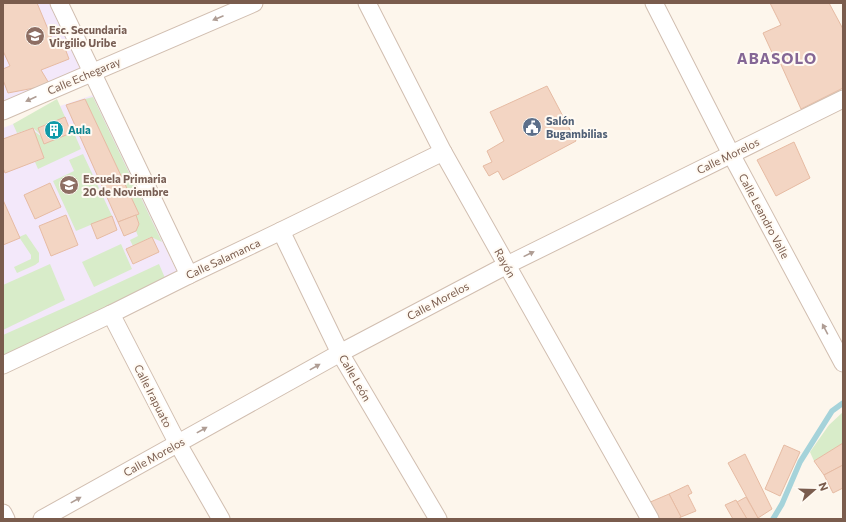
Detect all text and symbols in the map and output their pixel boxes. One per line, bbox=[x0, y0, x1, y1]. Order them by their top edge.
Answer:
one-way arrow bbox=[211, 16, 223, 22]
place label: Esc. Secundaria Virgilio Uribe bbox=[49, 23, 127, 49]
school or university icon: Esc. Secundaria Virgilio Uribe bbox=[24, 25, 46, 47]
district label: ABASOLO bbox=[737, 49, 817, 67]
street label: Calle Echegaray bbox=[45, 54, 123, 97]
one-way arrow bbox=[25, 96, 36, 102]
place label: Salón Bugambilias bbox=[546, 114, 608, 140]
public building icon: Salón Bugambilias bbox=[521, 116, 543, 138]
building icon: Aula bbox=[43, 119, 65, 141]
place label: Aula bbox=[68, 123, 91, 136]
street label: Calle Morelos bbox=[694, 135, 761, 176]
street label: Calle Leandro Valle bbox=[737, 171, 792, 261]
place label: Escuela Primaria 20 de Noviembre bbox=[83, 172, 169, 198]
school or university icon: Escuela Primaria 20 de Noviembre bbox=[58, 174, 80, 196]
street label: Calle Salamanca bbox=[184, 236, 262, 281]
street label: Rayón bbox=[492, 246, 519, 280]
one-way arrow bbox=[524, 251, 535, 257]
street label: Calle Morelos bbox=[405, 279, 471, 322]
one-way arrow bbox=[821, 323, 828, 335]
street label: Calle León bbox=[337, 352, 374, 403]
street label: Calle Irapuato bbox=[132, 362, 175, 430]
one-way arrow bbox=[309, 363, 321, 370]
one-way arrow bbox=[196, 427, 207, 434]
street label: Calle Morelos bbox=[121, 434, 187, 479]
north arrow bbox=[794, 470, 834, 510]
text: N bbox=[816, 480, 831, 493]
one-way arrow bbox=[70, 497, 82, 503]

